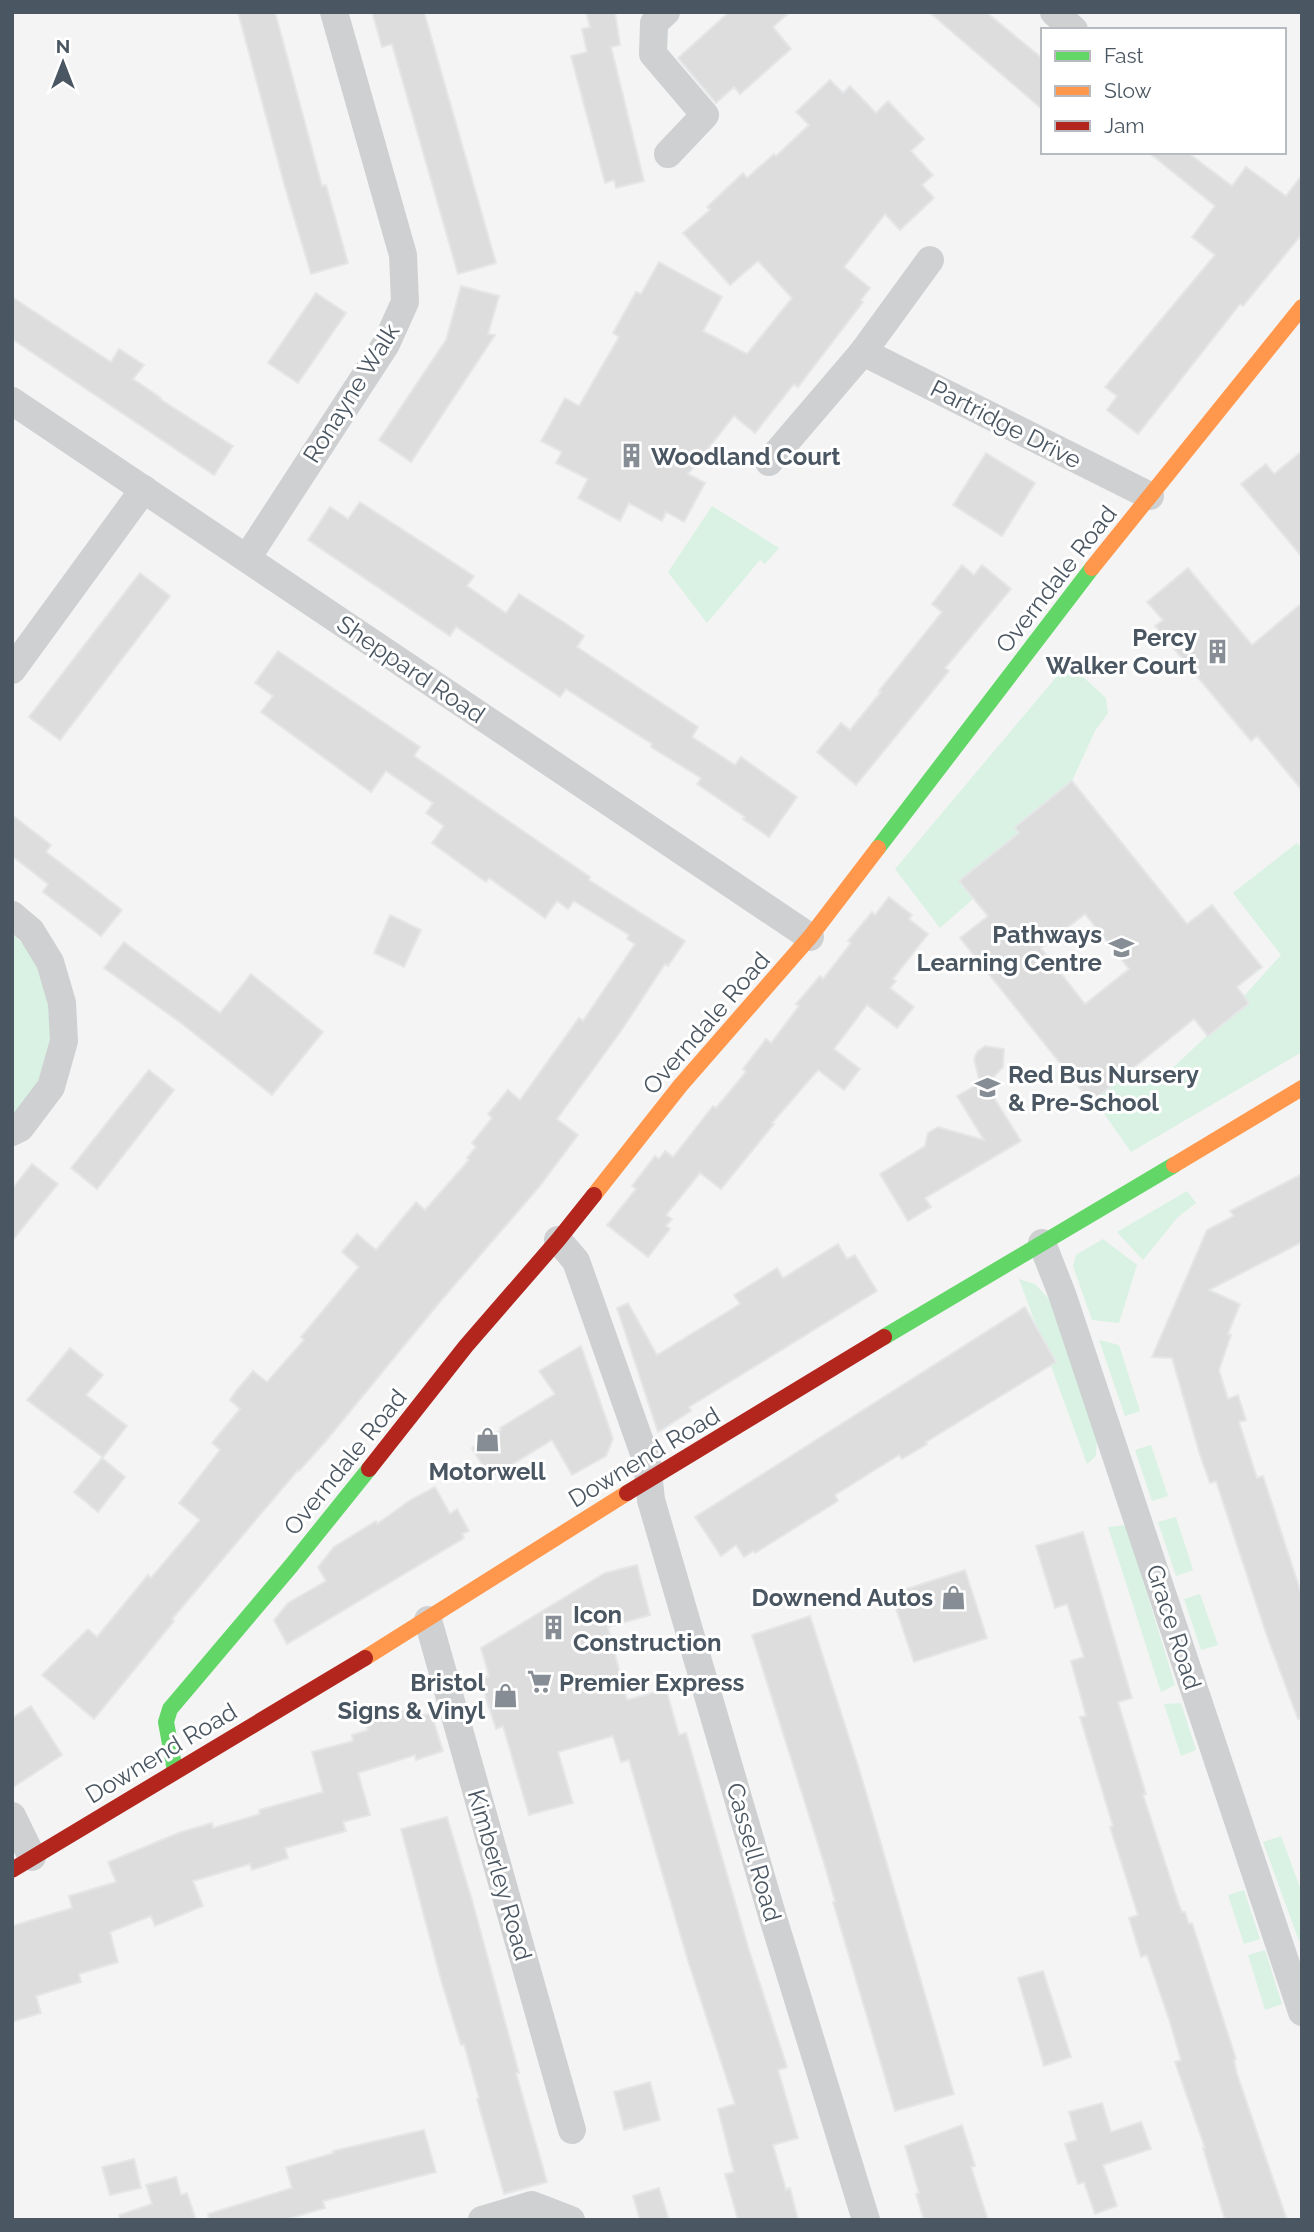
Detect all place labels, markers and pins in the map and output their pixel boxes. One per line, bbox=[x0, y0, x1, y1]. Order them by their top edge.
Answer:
building icon: Woodland Court bbox=[617, 442, 645, 470]
place label: Woodland Court bbox=[651, 442, 841, 471]
place label: Percy Walker Court bbox=[1046, 623, 1197, 680]
building icon: Percy Walker Court bbox=[1203, 637, 1231, 665]
place label: Pathways Learning Centre bbox=[917, 920, 1102, 977]
school or university icon: Pathways Learning Centre bbox=[1108, 934, 1136, 962]
place label: Red Bus Nursery & Pre-School bbox=[1008, 1060, 1199, 1117]
school or university icon: Red Bus Nursery & Pre-School bbox=[974, 1074, 1002, 1102]
shop icon: Motorwell bbox=[473, 1426, 501, 1454]
place label: Motorwell bbox=[428, 1457, 546, 1486]
place label: Downend Autos bbox=[752, 1583, 933, 1612]
shop icon: Downend Autos bbox=[939, 1583, 967, 1611]
place label: Icon Construction bbox=[573, 1600, 722, 1657]
building icon: Icon Construction bbox=[539, 1614, 567, 1642]
place label: Bristol Signs & Vinyl bbox=[337, 1668, 485, 1725]
supermarket icon: Premier Express bbox=[525, 1668, 553, 1696]
place label: Premier Express bbox=[559, 1668, 745, 1697]
shop icon: Bristol Signs & Vinyl bbox=[491, 1682, 519, 1710]

